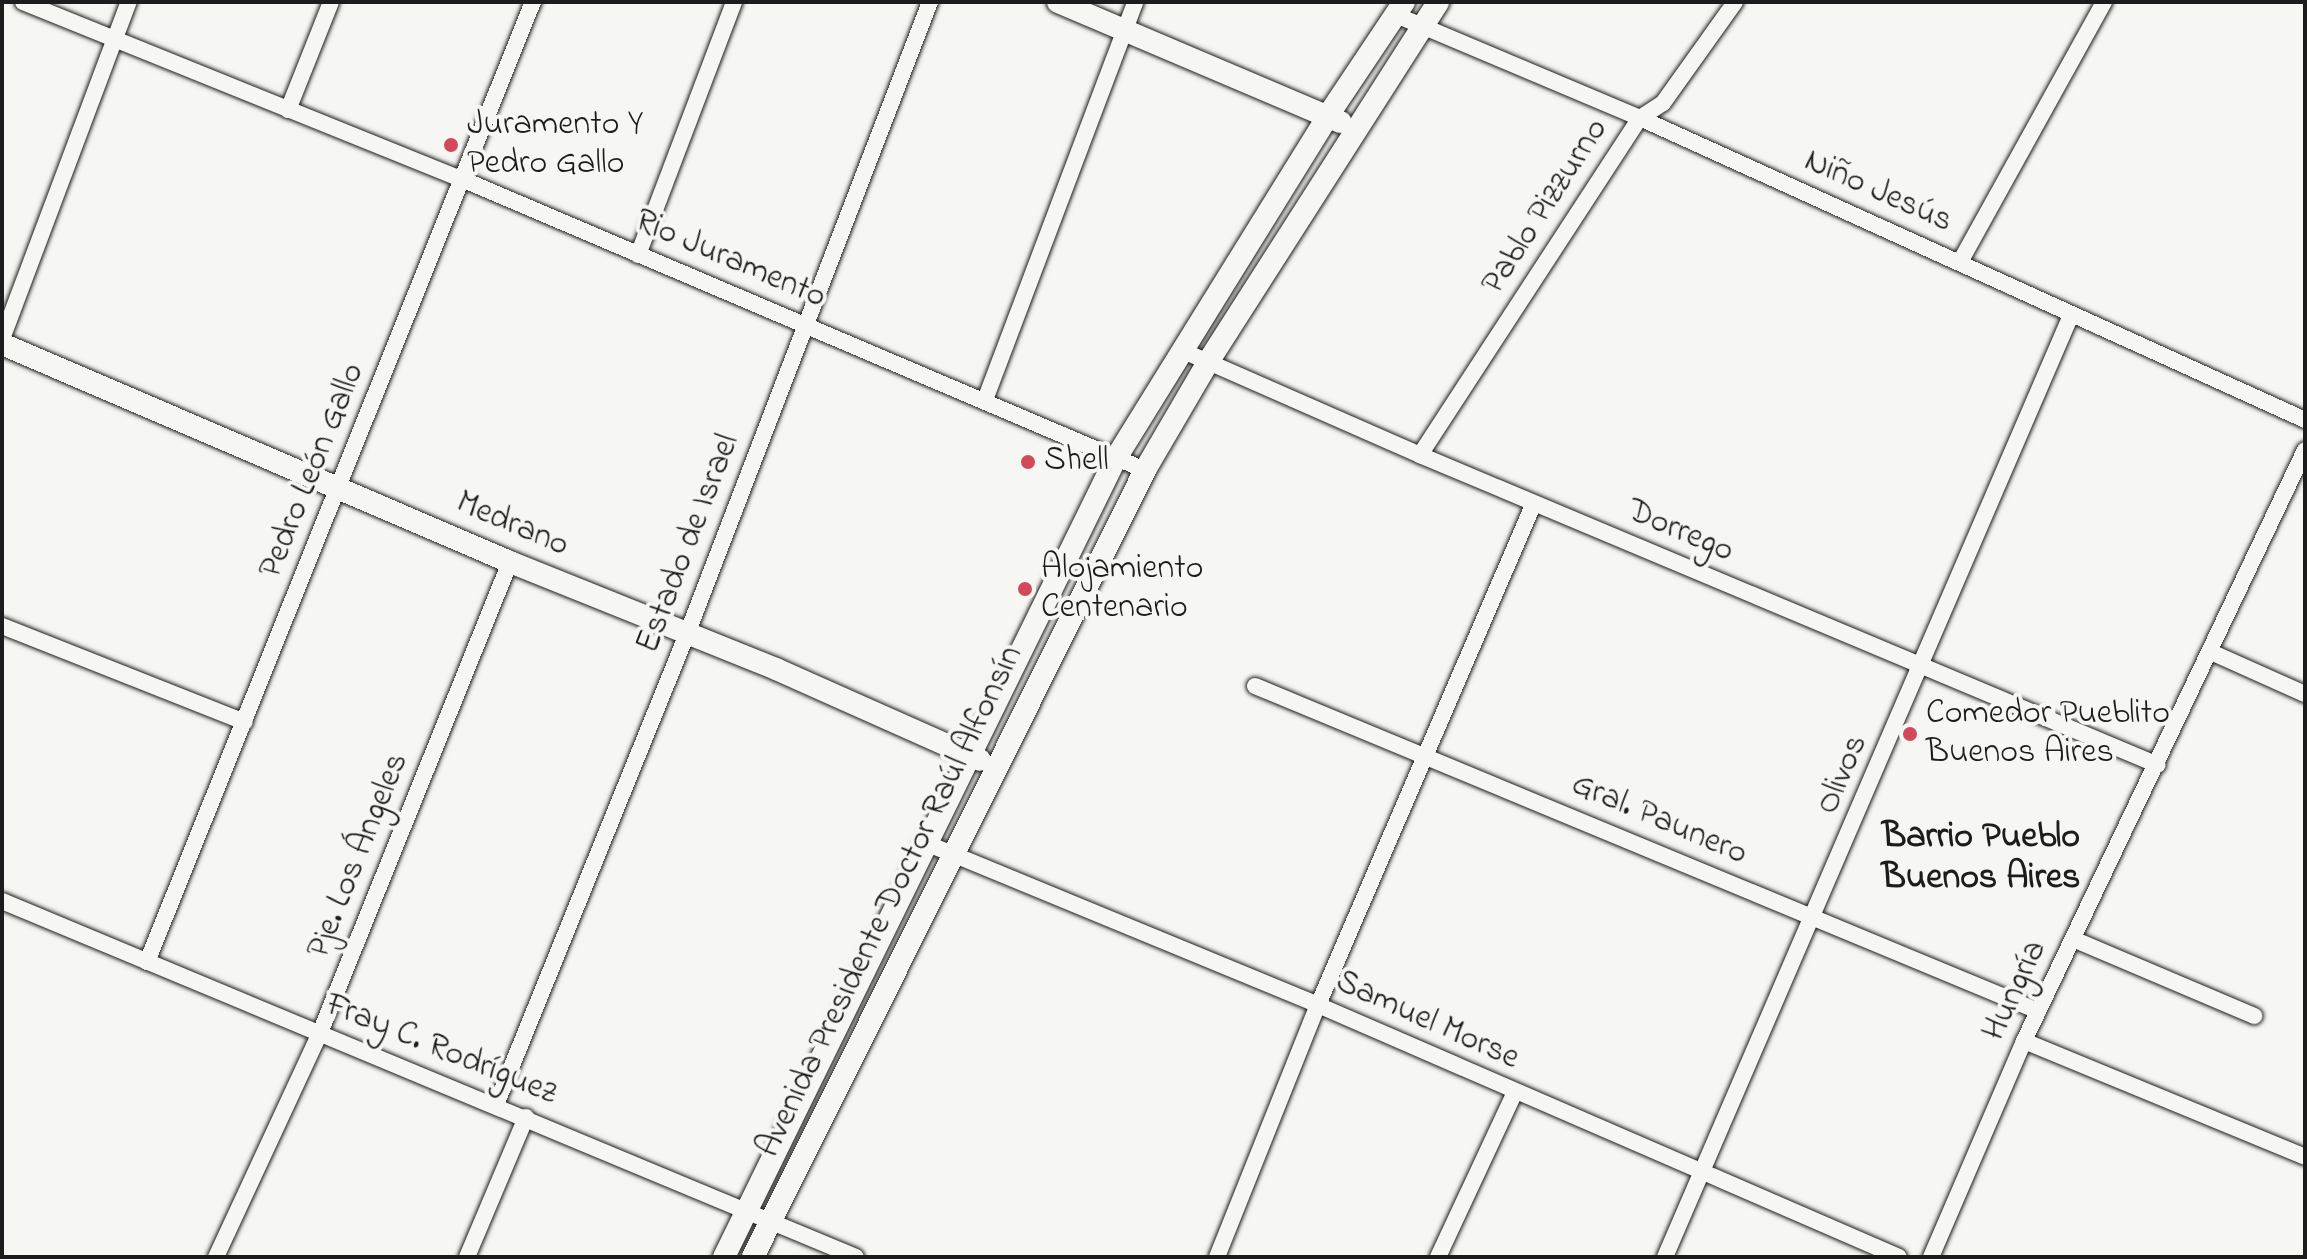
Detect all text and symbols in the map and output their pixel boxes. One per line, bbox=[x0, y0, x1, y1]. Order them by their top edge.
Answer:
place label: Juramento Y Pedro Gallo bbox=[467, 105, 643, 184]
street label: Pablo Pizzurno bbox=[1474, 111, 1618, 303]
marker: Juramento Y Pedro Gallo bbox=[442, 136, 460, 154]
street label: Niño Jesús bbox=[1798, 141, 1958, 243]
street label: Rio Juramento bbox=[628, 201, 832, 319]
street label: Pedro León Gallo bbox=[251, 358, 375, 584]
street label: Estado de Israel bbox=[629, 429, 749, 659]
place label: Shell bbox=[1044, 442, 1109, 482]
marker: Shell bbox=[1019, 453, 1037, 471]
street label: Medrano bbox=[450, 483, 574, 567]
street label: Dorrego bbox=[1621, 491, 1739, 573]
place label: Alojamiento Centenario bbox=[1041, 549, 1203, 628]
marker: Alojamiento Centenario bbox=[1016, 580, 1034, 598]
street label: Avenida Presidente Doctor Raúl Alfonsín bbox=[749, 640, 1033, 1164]
place label: Comedor Pueblito Buenos Aires bbox=[1926, 694, 2170, 774]
marker: Comedor Pueblito Buenos Aires bbox=[1901, 725, 1919, 743]
street label: Olivos bbox=[1808, 729, 1878, 821]
street label: Pje. Los Ángeles bbox=[299, 747, 419, 965]
street label: Gral. Paunero bbox=[1565, 765, 1753, 875]
district label: Barrio Pueblo Buenos Aires bbox=[1882, 815, 2080, 900]
street label: Hungría bbox=[1975, 934, 2057, 1048]
street label: Samuel Morse bbox=[1329, 962, 1525, 1080]
street label: Fray C. Rodríguez bbox=[319, 985, 563, 1115]

